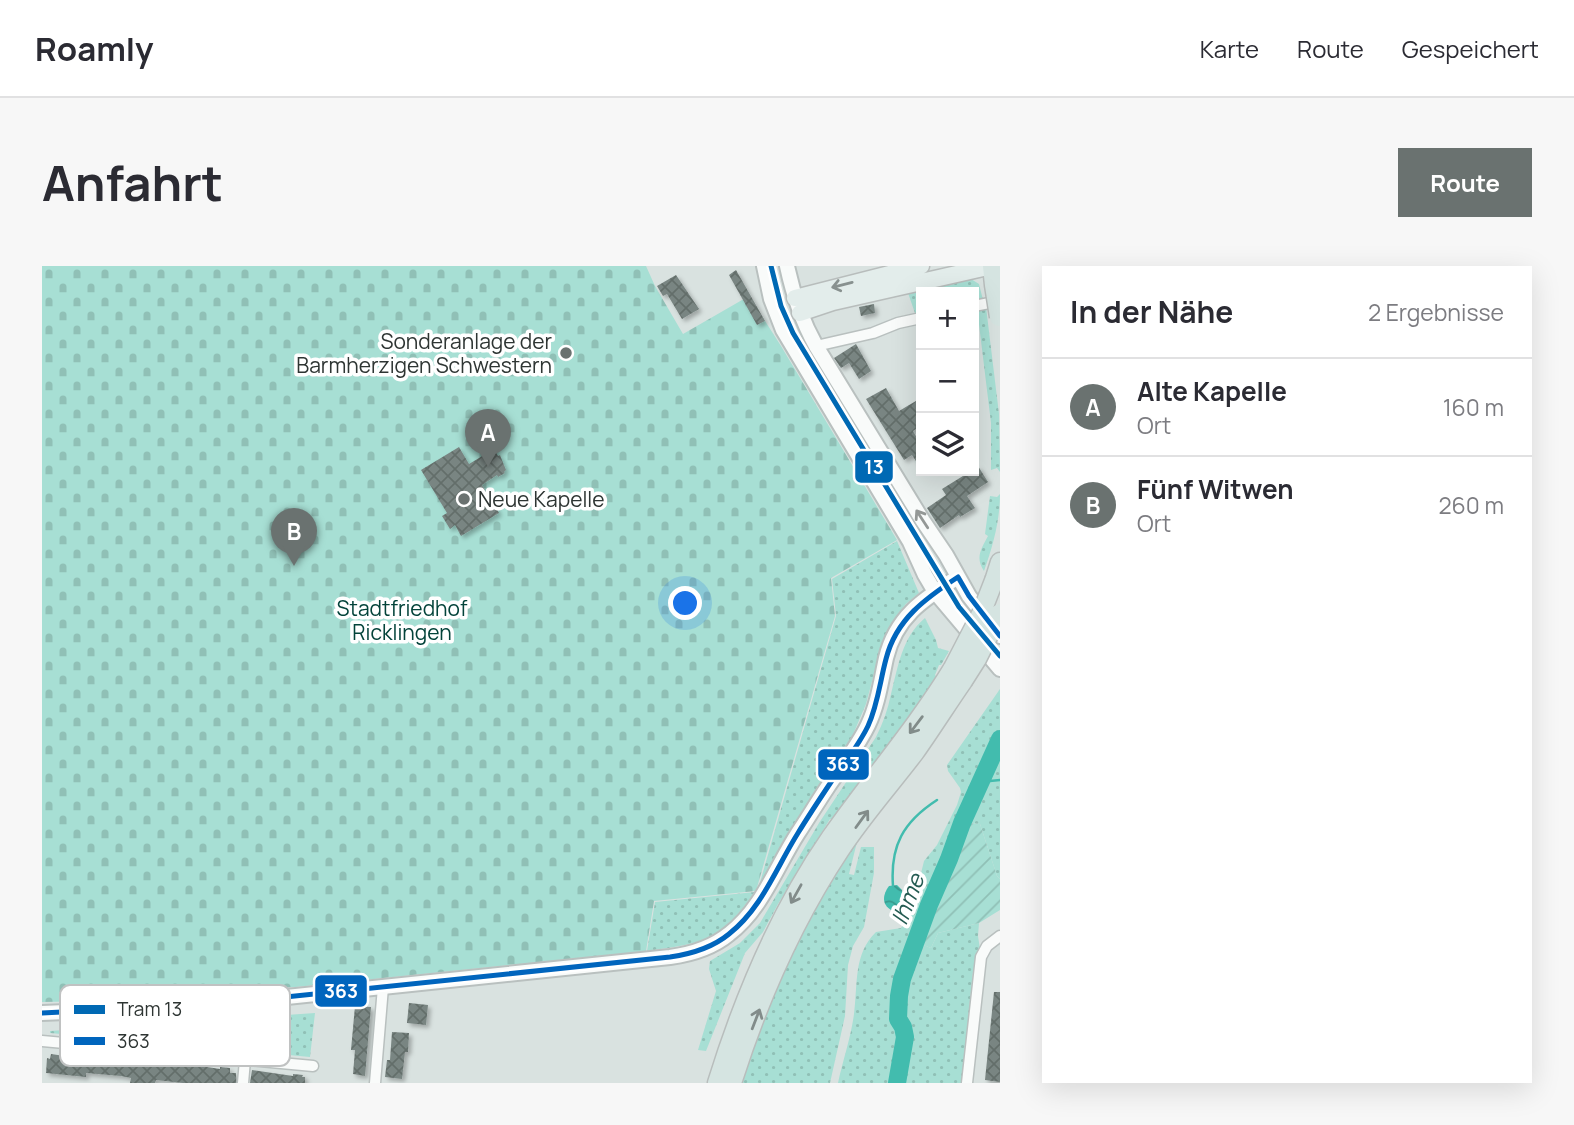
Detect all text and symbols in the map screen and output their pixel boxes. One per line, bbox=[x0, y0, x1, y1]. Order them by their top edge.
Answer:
text: Roamly bbox=[35, 26, 154, 71]
text: Karte bbox=[1200, 32, 1259, 65]
text: Route bbox=[1297, 32, 1364, 65]
text: Gespeichert bbox=[1402, 32, 1539, 65]
button: Route bbox=[1398, 148, 1532, 217]
text: Anfahrt bbox=[42, 149, 223, 216]
one-way arrow bbox=[831, 279, 854, 292]
map controls bbox=[916, 287, 979, 476]
button: + bbox=[916, 287, 979, 350]
text: In der Nähe bbox=[1070, 291, 1233, 332]
text: 2 Ergebnisse bbox=[1368, 296, 1504, 328]
place label: Sonderanlage der Barmherzigen Schwestern bbox=[296, 327, 552, 379]
marker: Sonderanlage der Barmherzigen Schwestern bbox=[558, 345, 574, 361]
button: − bbox=[916, 350, 979, 413]
text: Alte Kapelle bbox=[1137, 373, 1287, 409]
text: A bbox=[1085, 391, 1101, 423]
text: 160 m bbox=[1443, 391, 1504, 423]
pin: A bbox=[465, 409, 511, 467]
text: Ort bbox=[1137, 409, 1171, 441]
button: layers bbox=[916, 413, 979, 476]
line badge: 13 bbox=[854, 450, 894, 484]
text: 13 bbox=[864, 454, 884, 480]
text: Fünf Witwen bbox=[1137, 471, 1293, 507]
place label: Neue Kapelle bbox=[478, 485, 605, 513]
text: B bbox=[1086, 489, 1100, 521]
text: 260 m bbox=[1438, 489, 1504, 521]
marker: Neue Kapelle bbox=[456, 491, 472, 507]
text: Ort bbox=[1137, 507, 1171, 539]
pin: B bbox=[271, 508, 317, 566]
one-way arrow bbox=[915, 510, 929, 530]
your location bbox=[668, 586, 702, 620]
park label: Stadtfriedhof Ricklingen bbox=[337, 594, 468, 646]
one-way arrow bbox=[908, 715, 923, 733]
line badge: 363 bbox=[817, 748, 870, 781]
text: 363 bbox=[826, 751, 860, 777]
one-way arrow bbox=[855, 810, 869, 829]
water label: Ihme bbox=[883, 868, 932, 929]
one-way arrow bbox=[789, 883, 803, 903]
line badge: 363 bbox=[314, 974, 368, 1008]
text: 363 bbox=[324, 978, 358, 1004]
legend bbox=[60, 985, 290, 1066]
text: Tram 13 bbox=[117, 996, 182, 1022]
one-way arrow bbox=[750, 1008, 763, 1030]
text: 363 bbox=[117, 1028, 150, 1054]

